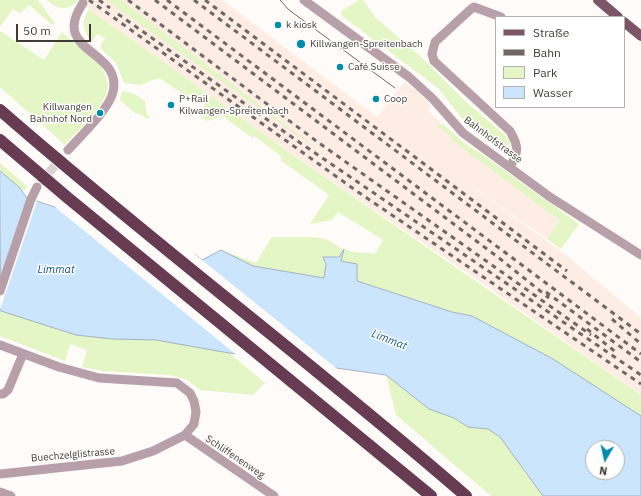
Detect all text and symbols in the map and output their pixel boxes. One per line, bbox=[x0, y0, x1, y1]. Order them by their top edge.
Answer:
scale bar bbox=[18, 16, 93, 42]
legend bbox=[495, 16, 625, 108]
place label: k kiosk bbox=[286, 19, 317, 31]
marker: k kiosk bbox=[273, 20, 283, 30]
text: 50 m bbox=[23, 23, 51, 38]
text: Straße bbox=[533, 25, 569, 40]
marker: Killwangen-Spreitenbach bbox=[295, 38, 307, 50]
place label: Killwangen-Spreitenbach bbox=[310, 38, 423, 50]
text: Bahn bbox=[533, 45, 561, 60]
place label: Café Suisse bbox=[348, 61, 400, 73]
marker: Café Suisse bbox=[335, 62, 345, 72]
text: Park bbox=[533, 65, 557, 80]
text: Wasser bbox=[533, 85, 573, 100]
place label: P+Rail Kilwangen-Spreitenbach bbox=[179, 93, 289, 116]
place label: Coop bbox=[384, 93, 407, 105]
marker: Coop bbox=[371, 94, 381, 104]
marker: P+Rail Kilwangen-Spreitenbach bbox=[166, 100, 176, 110]
place label: Killwangen Bahnhof Nord bbox=[30, 101, 92, 124]
marker: Killwangen Bahnhof Nord bbox=[95, 108, 105, 118]
street label: Bahnhofstrasse bbox=[461, 114, 525, 166]
water label: Limmat bbox=[38, 263, 74, 277]
water label: Limmat bbox=[369, 327, 409, 353]
street label: Schliffenenweg bbox=[203, 433, 267, 481]
north arrow bbox=[585, 440, 625, 480]
street label: Buechzelglistrasse bbox=[31, 445, 115, 465]
text: N bbox=[598, 463, 608, 478]

